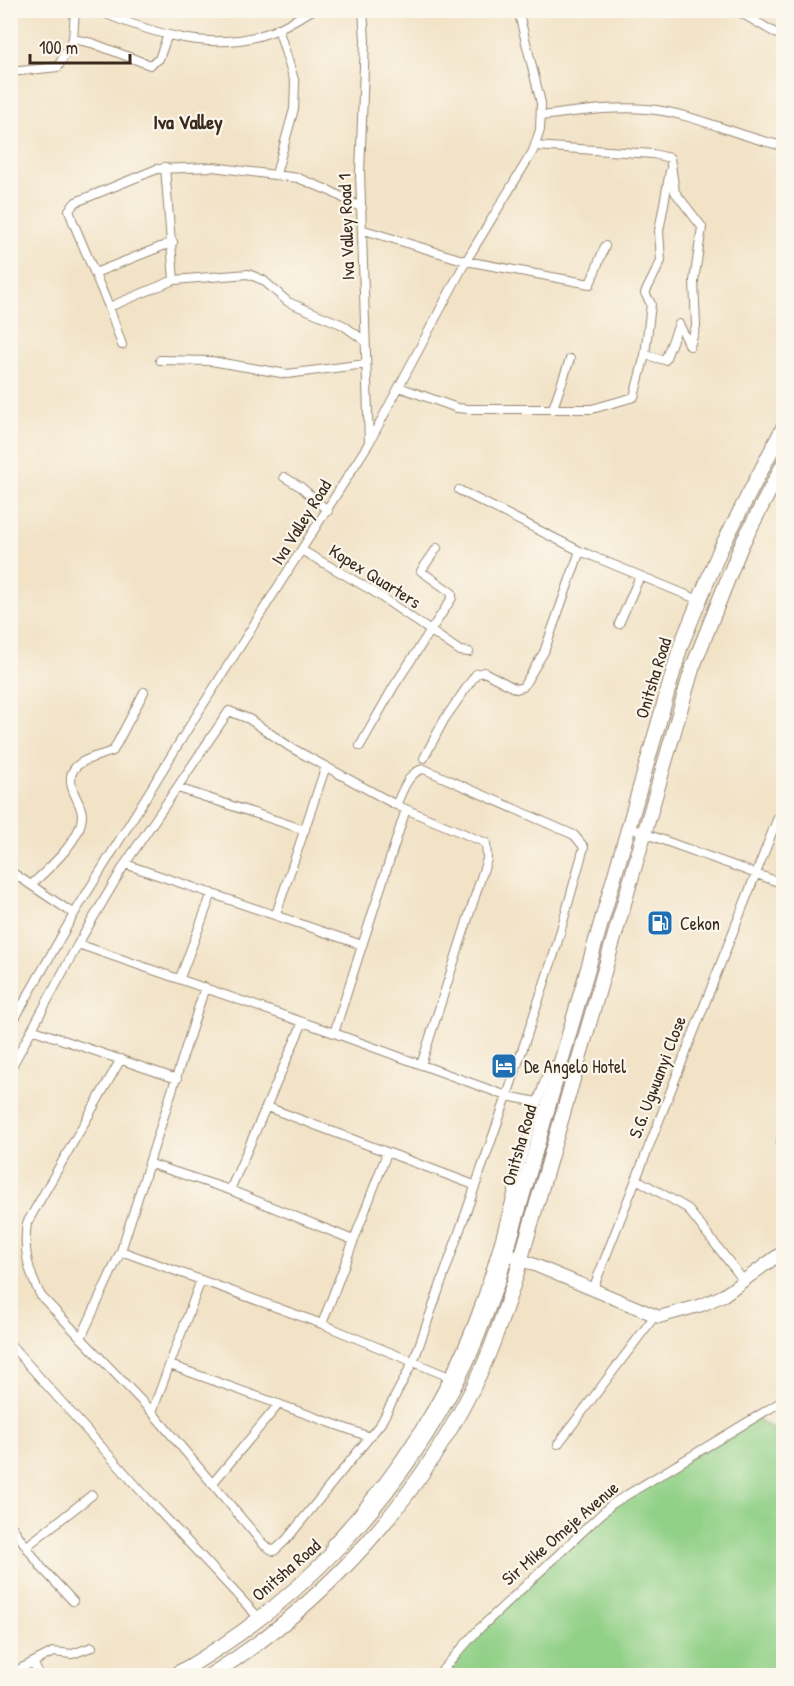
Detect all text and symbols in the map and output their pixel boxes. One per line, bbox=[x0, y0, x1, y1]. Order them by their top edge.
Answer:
scale bar bbox=[30, 27, 130, 65]
text: 100 m bbox=[39, 35, 78, 60]
district label: Iva Valley bbox=[153, 108, 223, 136]
street label: Iva Valley Road 1 bbox=[332, 173, 360, 281]
street label: Iva Valley Road bbox=[265, 475, 337, 569]
street label: Kopex Quarters bbox=[324, 538, 426, 614]
street label: Onitsha Road bbox=[629, 634, 677, 722]
fuel station icon: Cekon bbox=[645, 908, 675, 938]
place label: Cekon bbox=[680, 911, 720, 936]
street label: S.G. Ugwuanyi Close bbox=[622, 1012, 692, 1142]
hotel icon: De Angelo Hotel bbox=[489, 1051, 519, 1081]
place label: De Angelo Hotel bbox=[524, 1054, 626, 1079]
street label: Onitsha Road bbox=[495, 1101, 543, 1189]
street label: Sir Mike Omeje Avenue bbox=[496, 1475, 624, 1591]
street label: Onitsha Road bbox=[246, 1533, 326, 1607]

